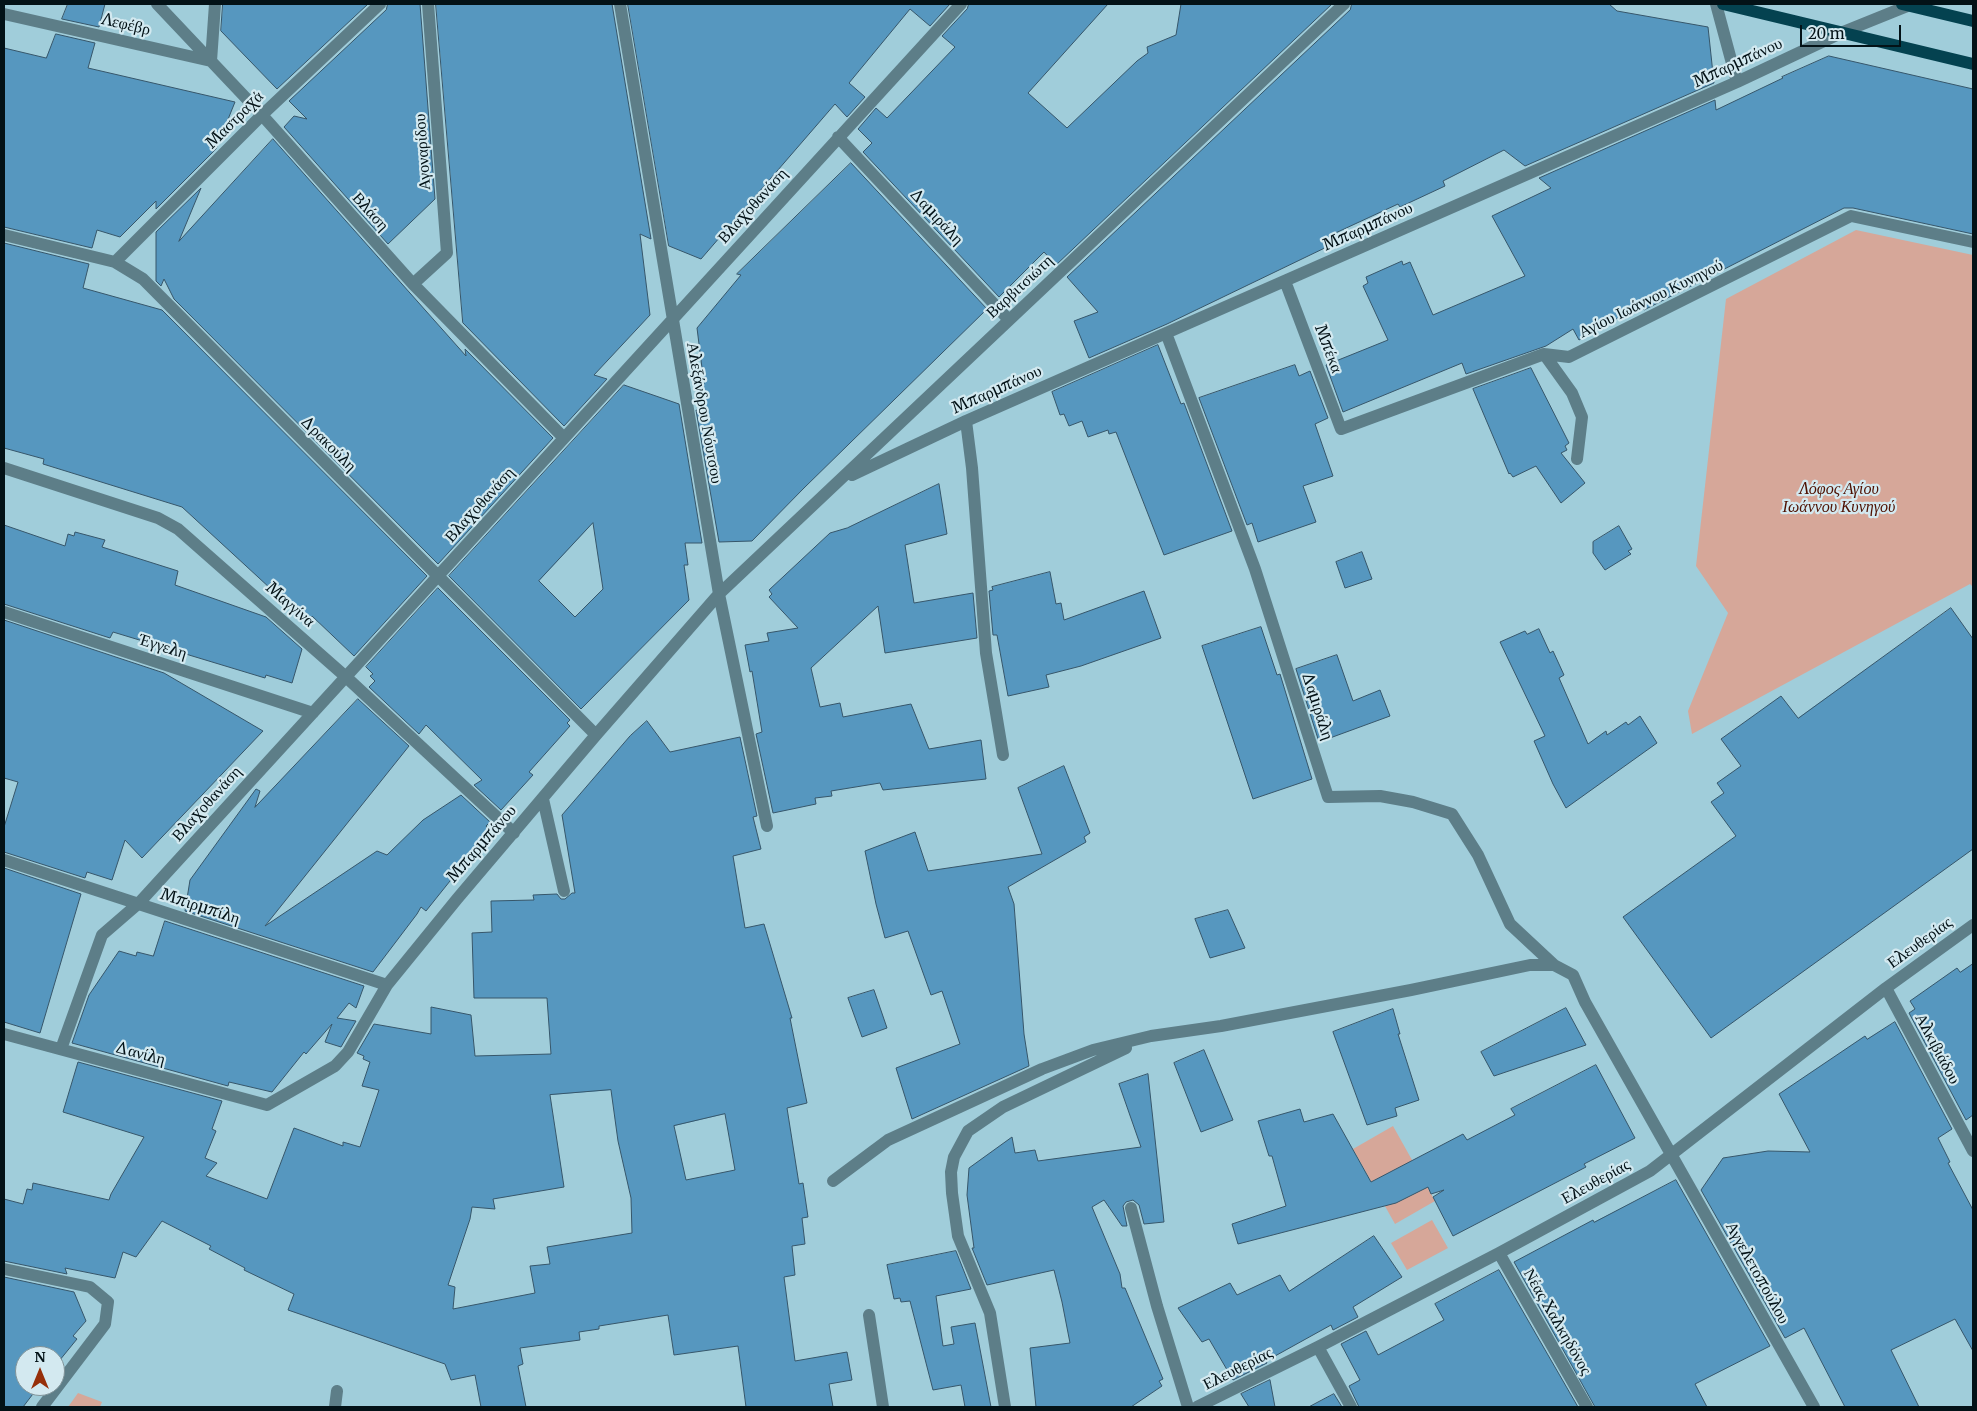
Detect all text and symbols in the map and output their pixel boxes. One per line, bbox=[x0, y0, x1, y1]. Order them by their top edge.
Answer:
street label: Λεφέβρ bbox=[100, 10, 152, 40]
scale bar bbox=[1802, 15, 1903, 47]
text: 20 m bbox=[1808, 24, 1845, 43]
street label: Μπαρμπάνου bbox=[1690, 34, 1786, 92]
street label: Μαστραχά bbox=[202, 87, 268, 153]
street label: Αγοναρίδου bbox=[411, 113, 435, 191]
street label: Βλαχοθανάση bbox=[714, 164, 792, 248]
street label: Δαμιράλη bbox=[905, 185, 967, 249]
street label: Βλάση bbox=[348, 189, 392, 235]
street label: Μπαρμπάνου bbox=[1320, 199, 1416, 255]
street label: Βαρβιτσιώτη bbox=[983, 251, 1057, 323]
street label: Αγίου Ιωάννου Κυνηγού bbox=[1576, 256, 1726, 342]
street label: Μπέκα bbox=[1310, 322, 1346, 376]
street label: Αλεξάνδρου Νόυτσου bbox=[682, 341, 726, 485]
street label: Μπαρμπάνου bbox=[949, 362, 1045, 418]
street label: Δρακούλη bbox=[296, 412, 360, 476]
street label: Βλαχοθανάση bbox=[441, 463, 519, 547]
park label: Λόφος Αγίου Ιωάννου Κυνηγού bbox=[1783, 479, 1895, 517]
street label: Μαγγίνα bbox=[262, 579, 318, 631]
street label: Έγγελη bbox=[137, 630, 189, 664]
street label: Δαμιράλη bbox=[1297, 670, 1337, 742]
street label: Βλαχοθανάση bbox=[168, 762, 246, 846]
street label: Μπαρμπάνου bbox=[443, 801, 521, 887]
street label: Μπιρμπίλη bbox=[158, 885, 242, 929]
street label: Ελευθερίας bbox=[1884, 913, 1956, 973]
street label: Αλκιβιάδου bbox=[1910, 1010, 1964, 1088]
street label: Δανίλη bbox=[113, 1038, 167, 1070]
street label: Ελευθερίας bbox=[1558, 1155, 1634, 1209]
street label: Αγγελετοπούλου bbox=[1721, 1219, 1793, 1327]
street label: Νέας Χαλκηδόνος bbox=[1519, 1265, 1595, 1379]
street label: Ελευθερίας bbox=[1200, 1343, 1276, 1395]
north arrow bbox=[15, 1346, 65, 1396]
text: N bbox=[34, 1348, 46, 1366]

